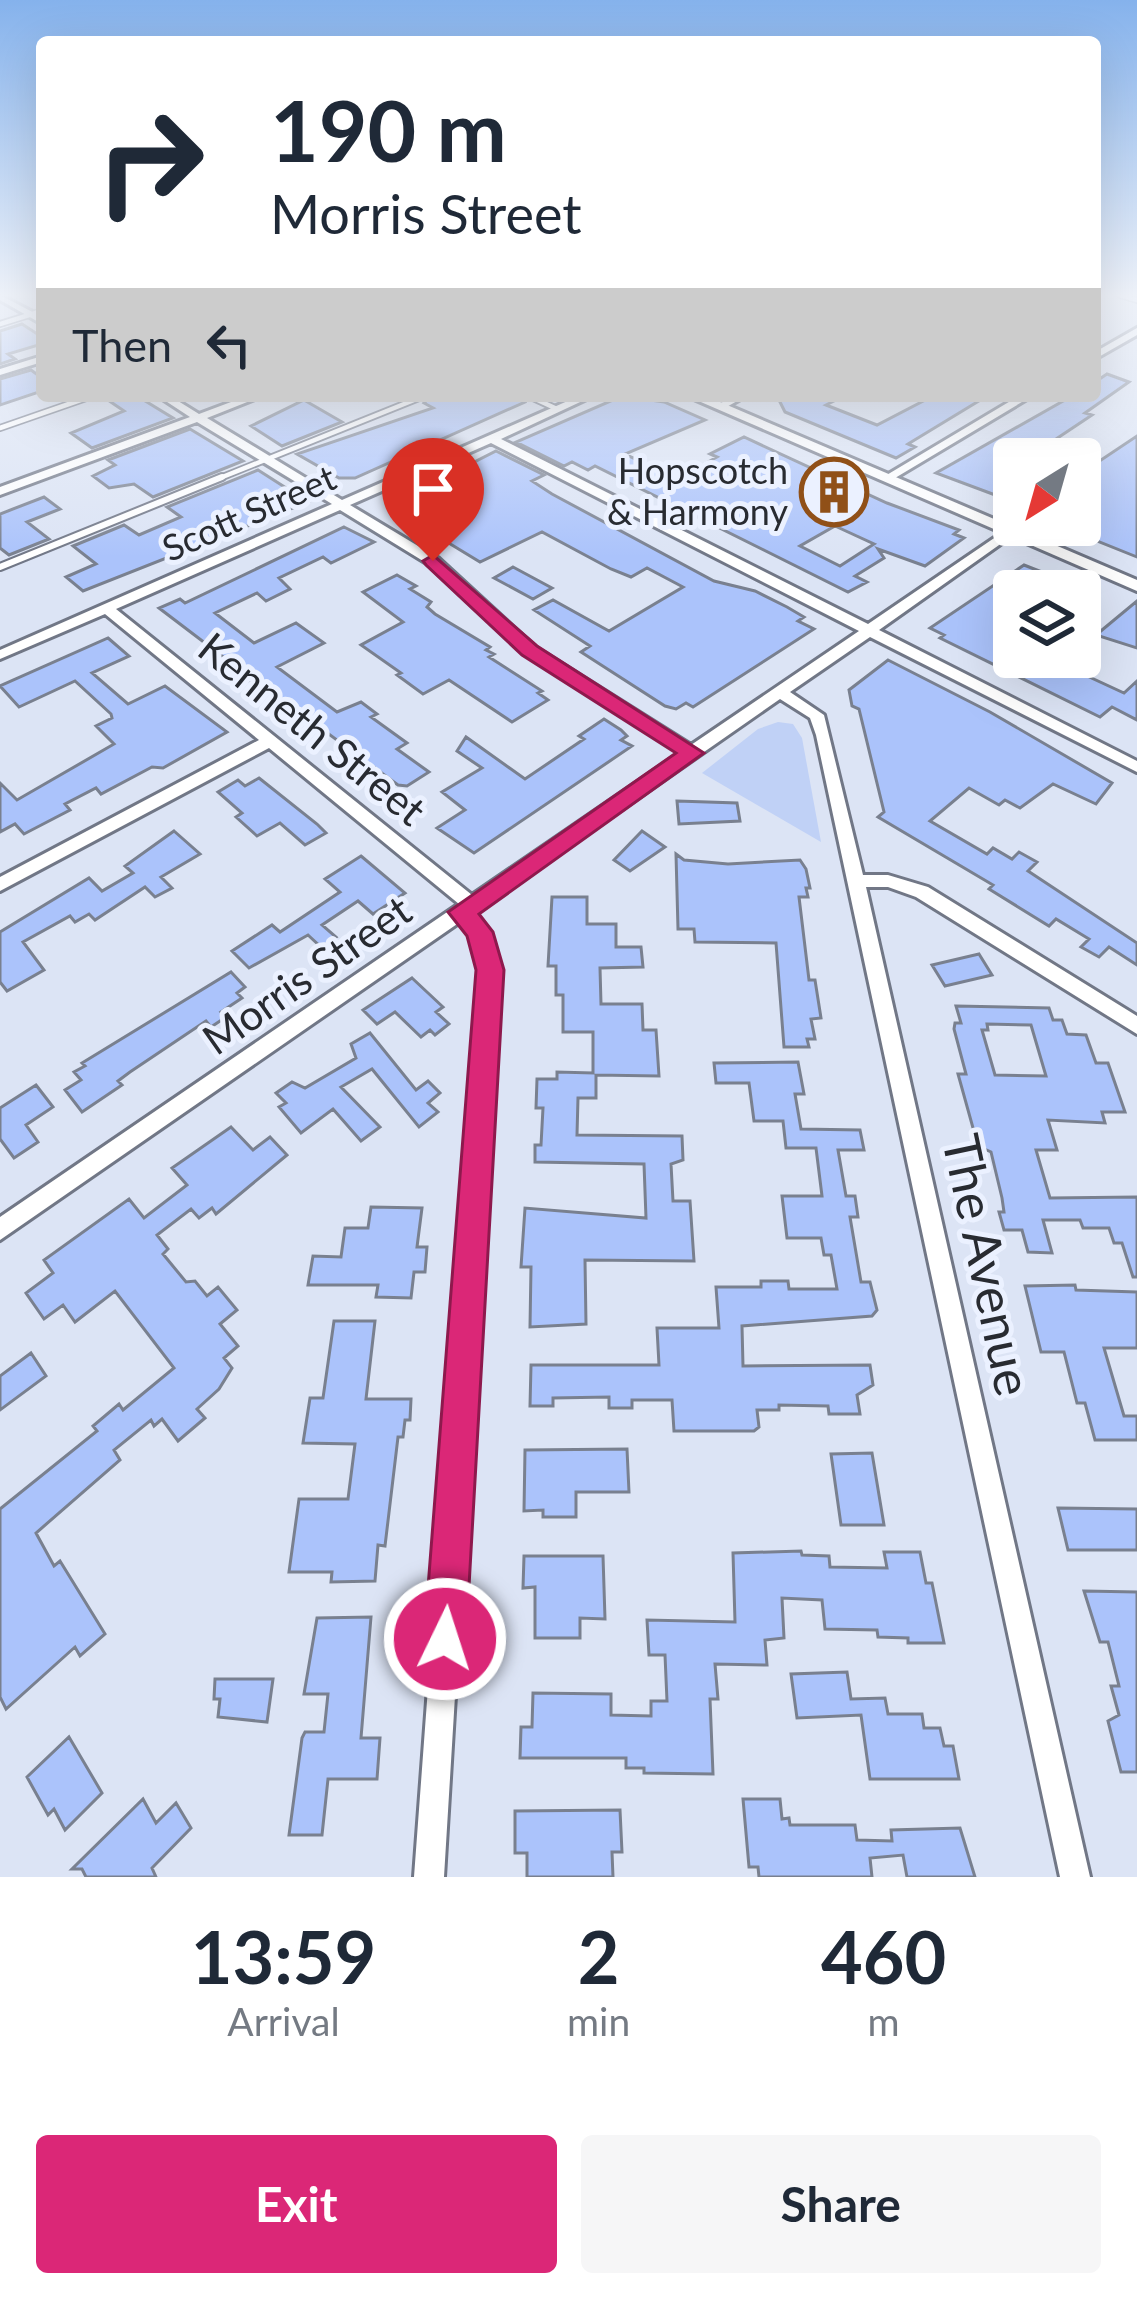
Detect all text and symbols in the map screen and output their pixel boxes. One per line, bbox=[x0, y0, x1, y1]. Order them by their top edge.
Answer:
text: 190 m bbox=[270, 79, 507, 180]
icon: right bbox=[72, 84, 228, 240]
text: Morris Street bbox=[270, 181, 582, 246]
icon: left bbox=[196, 312, 262, 378]
text: Then bbox=[72, 318, 172, 372]
pin bbox=[382, 438, 484, 561]
north arrow bbox=[993, 438, 1101, 546]
map controls bbox=[993, 438, 1101, 678]
place label: Hopscotch & Harmony bbox=[607, 448, 788, 533]
street label: Scott Street bbox=[155, 454, 342, 570]
icon: arrive bbox=[400, 456, 466, 522]
building icon: Hopscotch & Harmony bbox=[799, 457, 869, 527]
button: layers bbox=[993, 570, 1101, 678]
street label: Kenneth Street bbox=[189, 622, 436, 835]
street label: Morris Street bbox=[193, 884, 420, 1064]
street label: The Avenue bbox=[931, 1129, 1046, 1401]
position arrow bbox=[382, 1576, 508, 1702]
text: 13:59 bbox=[191, 1913, 376, 1999]
text: 2 bbox=[578, 1913, 620, 1999]
text: 460 bbox=[821, 1913, 946, 1999]
text: Arrival bbox=[227, 1998, 340, 2044]
text: min bbox=[567, 1998, 630, 2044]
text: m bbox=[868, 1998, 900, 2044]
button: Exit bbox=[36, 2135, 557, 2273]
button: Share bbox=[581, 2135, 1101, 2273]

